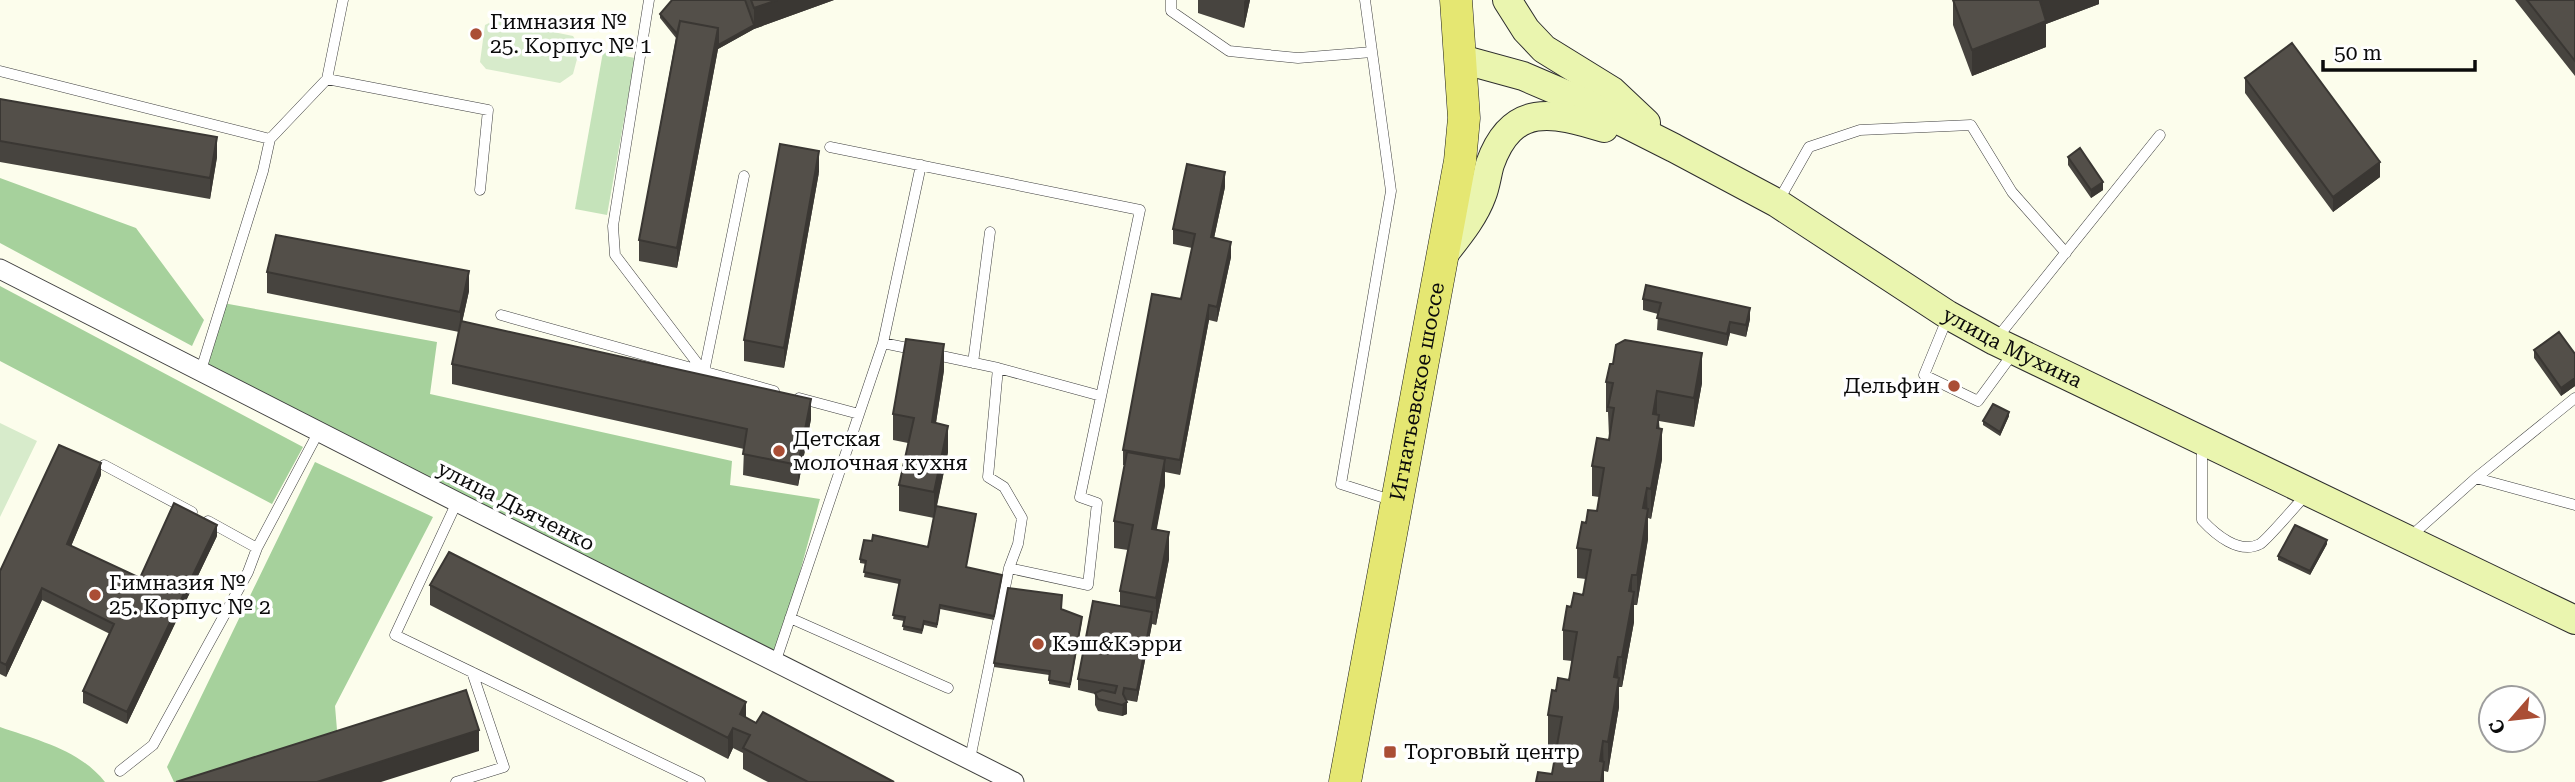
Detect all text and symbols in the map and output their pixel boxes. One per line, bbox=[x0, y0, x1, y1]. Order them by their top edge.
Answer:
place label: Гимназия № 25. Корпус № 1 bbox=[490, 10, 652, 58]
marker: Гимназия № 25. Корпус № 1 bbox=[468, 26, 484, 42]
scale bar bbox=[2323, 28, 2475, 72]
text: 50 m bbox=[2334, 41, 2382, 65]
street label: Игнатьевское шоссе bbox=[1385, 281, 1449, 503]
street label: улица Мухина bbox=[1938, 302, 2086, 393]
place label: Дельфин bbox=[1844, 374, 1940, 398]
marker: Дельфин bbox=[1946, 378, 1962, 394]
place label: Детская молочная кухня bbox=[793, 427, 968, 475]
marker: Детская молочная кухня bbox=[771, 443, 787, 459]
street label: улица Дьяченко bbox=[433, 456, 599, 556]
place label: Гимназия № 25. Корпус № 2 bbox=[109, 571, 271, 619]
marker: Гимназия № 25. Корпус № 2 bbox=[87, 587, 103, 603]
place label: Кэш&Кэрри bbox=[1052, 632, 1182, 656]
marker: Кэш&Кэрри bbox=[1030, 636, 1046, 652]
north arrow bbox=[2477, 684, 2547, 754]
text: С bbox=[2484, 715, 2511, 738]
place label: Торговый центр bbox=[1404, 740, 1580, 764]
marker: Торговый центр bbox=[1382, 744, 1398, 760]

